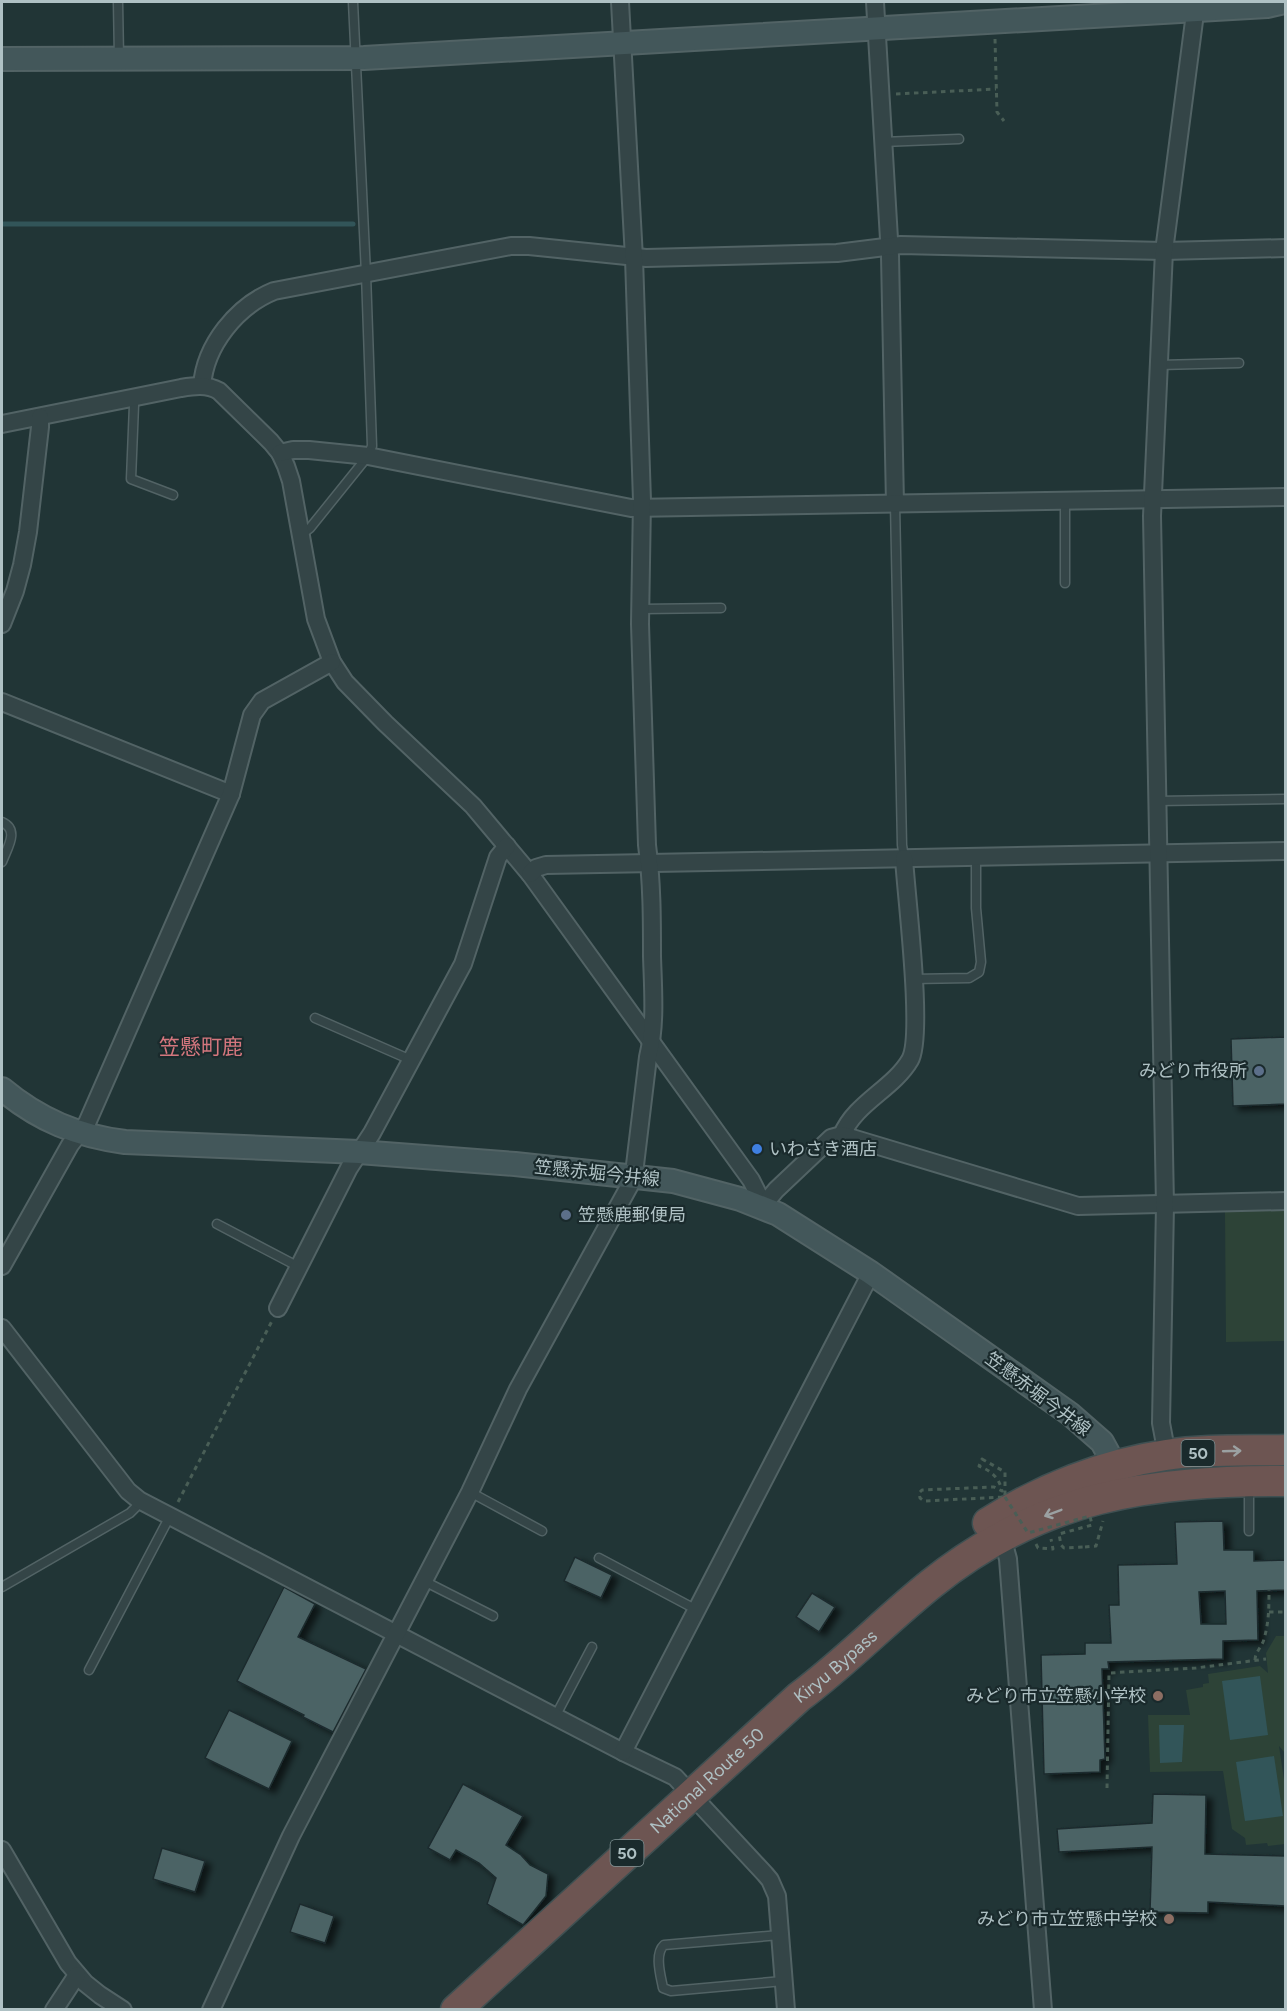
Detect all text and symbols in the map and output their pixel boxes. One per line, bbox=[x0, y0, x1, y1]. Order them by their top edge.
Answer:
district label: 笠懸町鹿 bbox=[159, 1034, 243, 1059]
place label: みどり市役所 bbox=[1139, 1060, 1247, 1082]
marker: みどり市役所 bbox=[1252, 1064, 1266, 1078]
place label: いわさき酒店 bbox=[769, 1138, 877, 1160]
marker: いわさき酒店 bbox=[750, 1142, 764, 1156]
street label: 笠懸赤堀今井線 bbox=[533, 1155, 661, 1191]
place label: 笠懸鹿郵便局 bbox=[578, 1204, 686, 1226]
marker: 笠懸鹿郵便局 bbox=[559, 1208, 573, 1222]
street label: 笠懸赤堀今井線 bbox=[981, 1347, 1095, 1441]
road number: 50 bbox=[1182, 1440, 1214, 1466]
one-way arrow bbox=[1221, 1445, 1241, 1457]
one-way arrow bbox=[1044, 1509, 1063, 1520]
street label: Kiryu Bypass bbox=[790, 1625, 882, 1708]
place label: みどり市立笠懸小学校 bbox=[966, 1685, 1146, 1707]
marker: みどり市立笠懸小学校 bbox=[1151, 1689, 1165, 1703]
street label: National Route 50 bbox=[645, 1723, 769, 1838]
road number: 50 bbox=[610, 1840, 644, 1866]
place label: みどり市立笠懸中学校 bbox=[977, 1908, 1157, 1930]
marker: みどり市立笠懸中学校 bbox=[1162, 1912, 1176, 1926]

